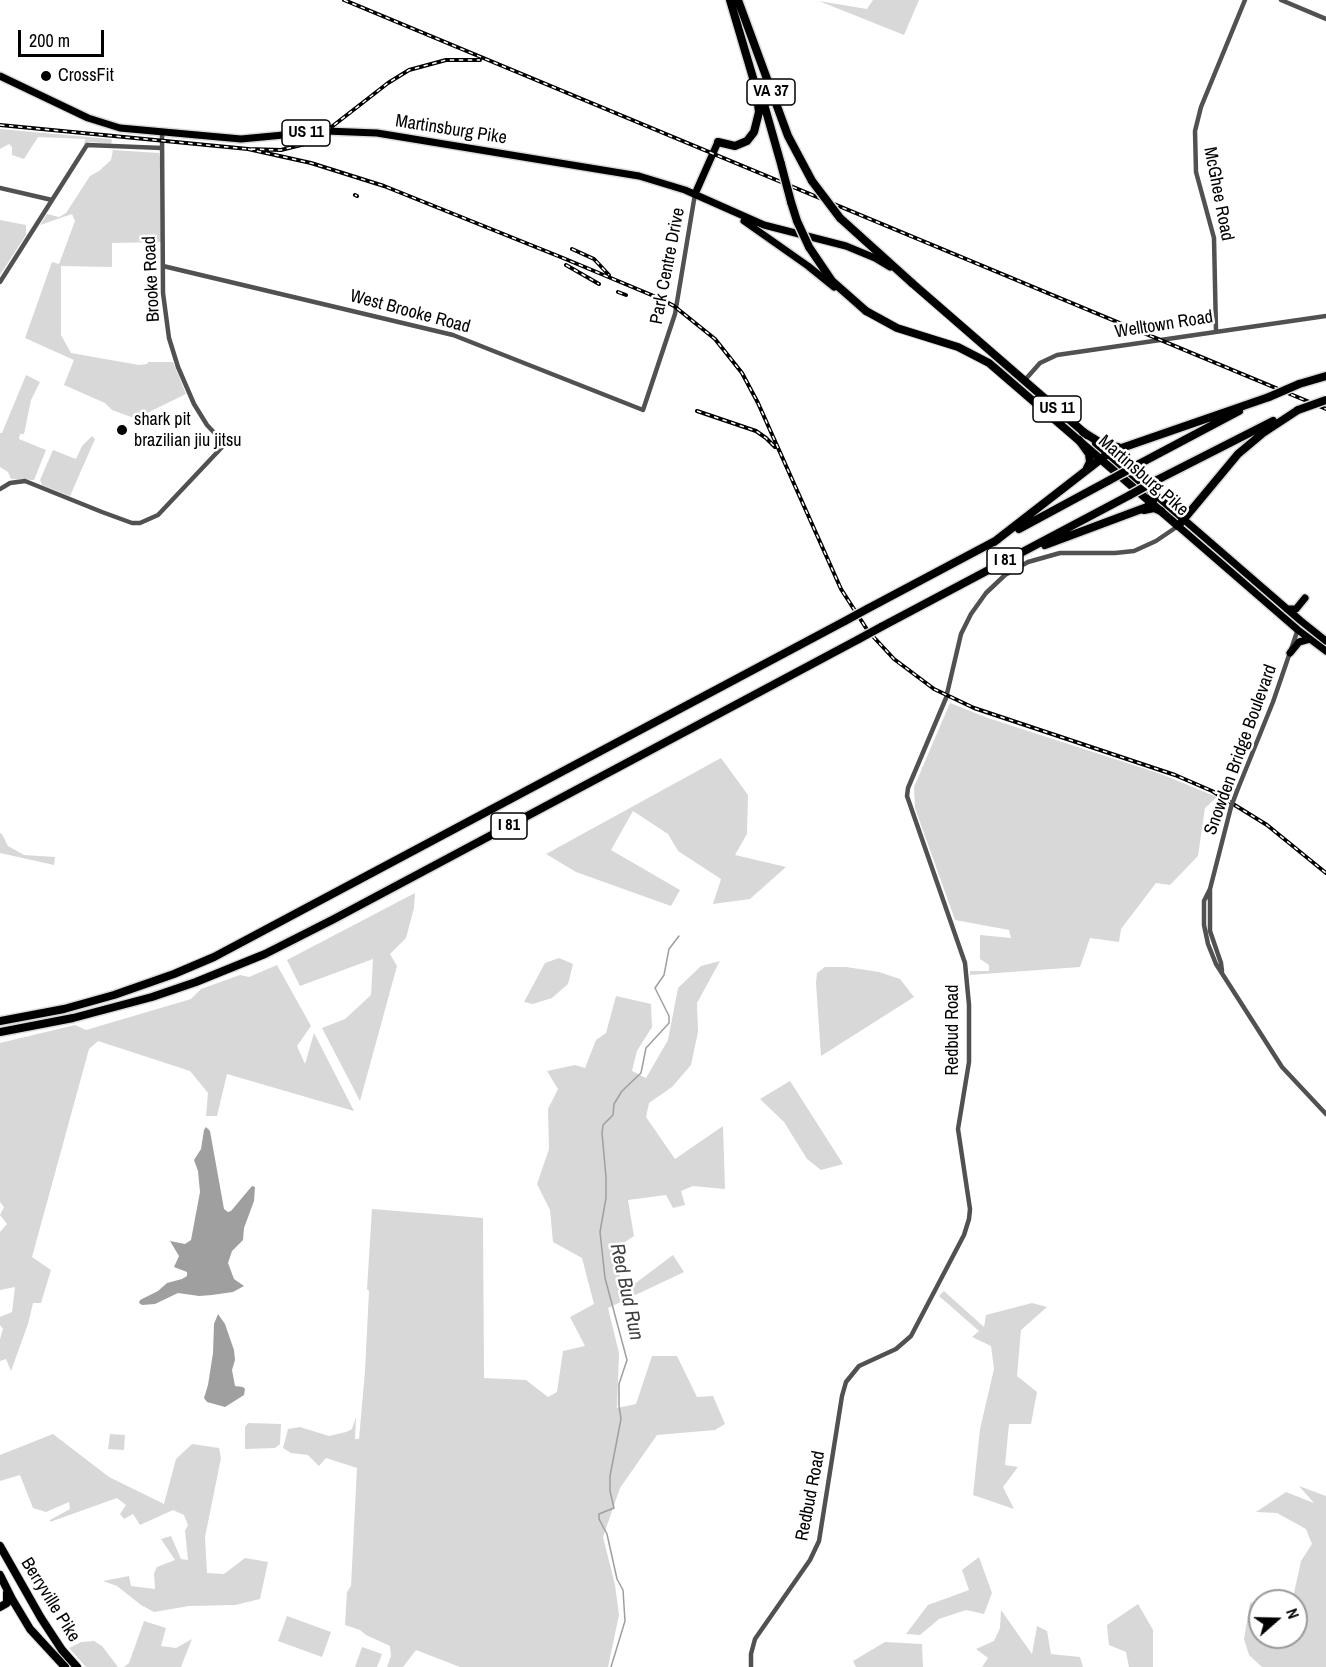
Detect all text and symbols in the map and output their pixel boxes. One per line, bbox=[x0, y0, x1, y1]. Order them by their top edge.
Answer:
scale bar bbox=[21, 18, 106, 56]
text: 200 m bbox=[29, 28, 70, 53]
place label: CrossFit bbox=[58, 65, 114, 87]
marker: CrossFit bbox=[39, 69, 53, 83]
road number: VA 37 bbox=[747, 79, 795, 105]
street label: Martinsburg Pike bbox=[394, 111, 508, 149]
road number: US 11 bbox=[282, 120, 330, 146]
street label: McGhee Road bbox=[1198, 145, 1238, 243]
street label: Park Centre Drive bbox=[646, 206, 690, 326]
street label: Brooke Road bbox=[139, 235, 165, 323]
street label: West Brooke Road bbox=[347, 286, 473, 338]
street label: Welltown Road bbox=[1113, 307, 1215, 343]
road number: US 11 bbox=[1033, 396, 1081, 422]
place label: shark pit brazilian jiu jitsu bbox=[134, 409, 241, 452]
marker: shark pit brazilian jiu jitsu bbox=[115, 423, 129, 437]
street label: Martinsburg Pike bbox=[1094, 431, 1192, 521]
road number: I 81 bbox=[987, 548, 1023, 574]
street label: Snowden Bridge Boulevard bbox=[1200, 662, 1282, 838]
road number: I 81 bbox=[491, 813, 527, 839]
street label: Redbud Road bbox=[942, 984, 964, 1076]
water label: Red Bud Run bbox=[604, 1241, 648, 1343]
street label: Redbud Road bbox=[792, 1449, 830, 1543]
street label: Berryville Pike bbox=[16, 1554, 84, 1646]
north arrow bbox=[1248, 1589, 1308, 1649]
text: N bbox=[1281, 1605, 1305, 1622]

